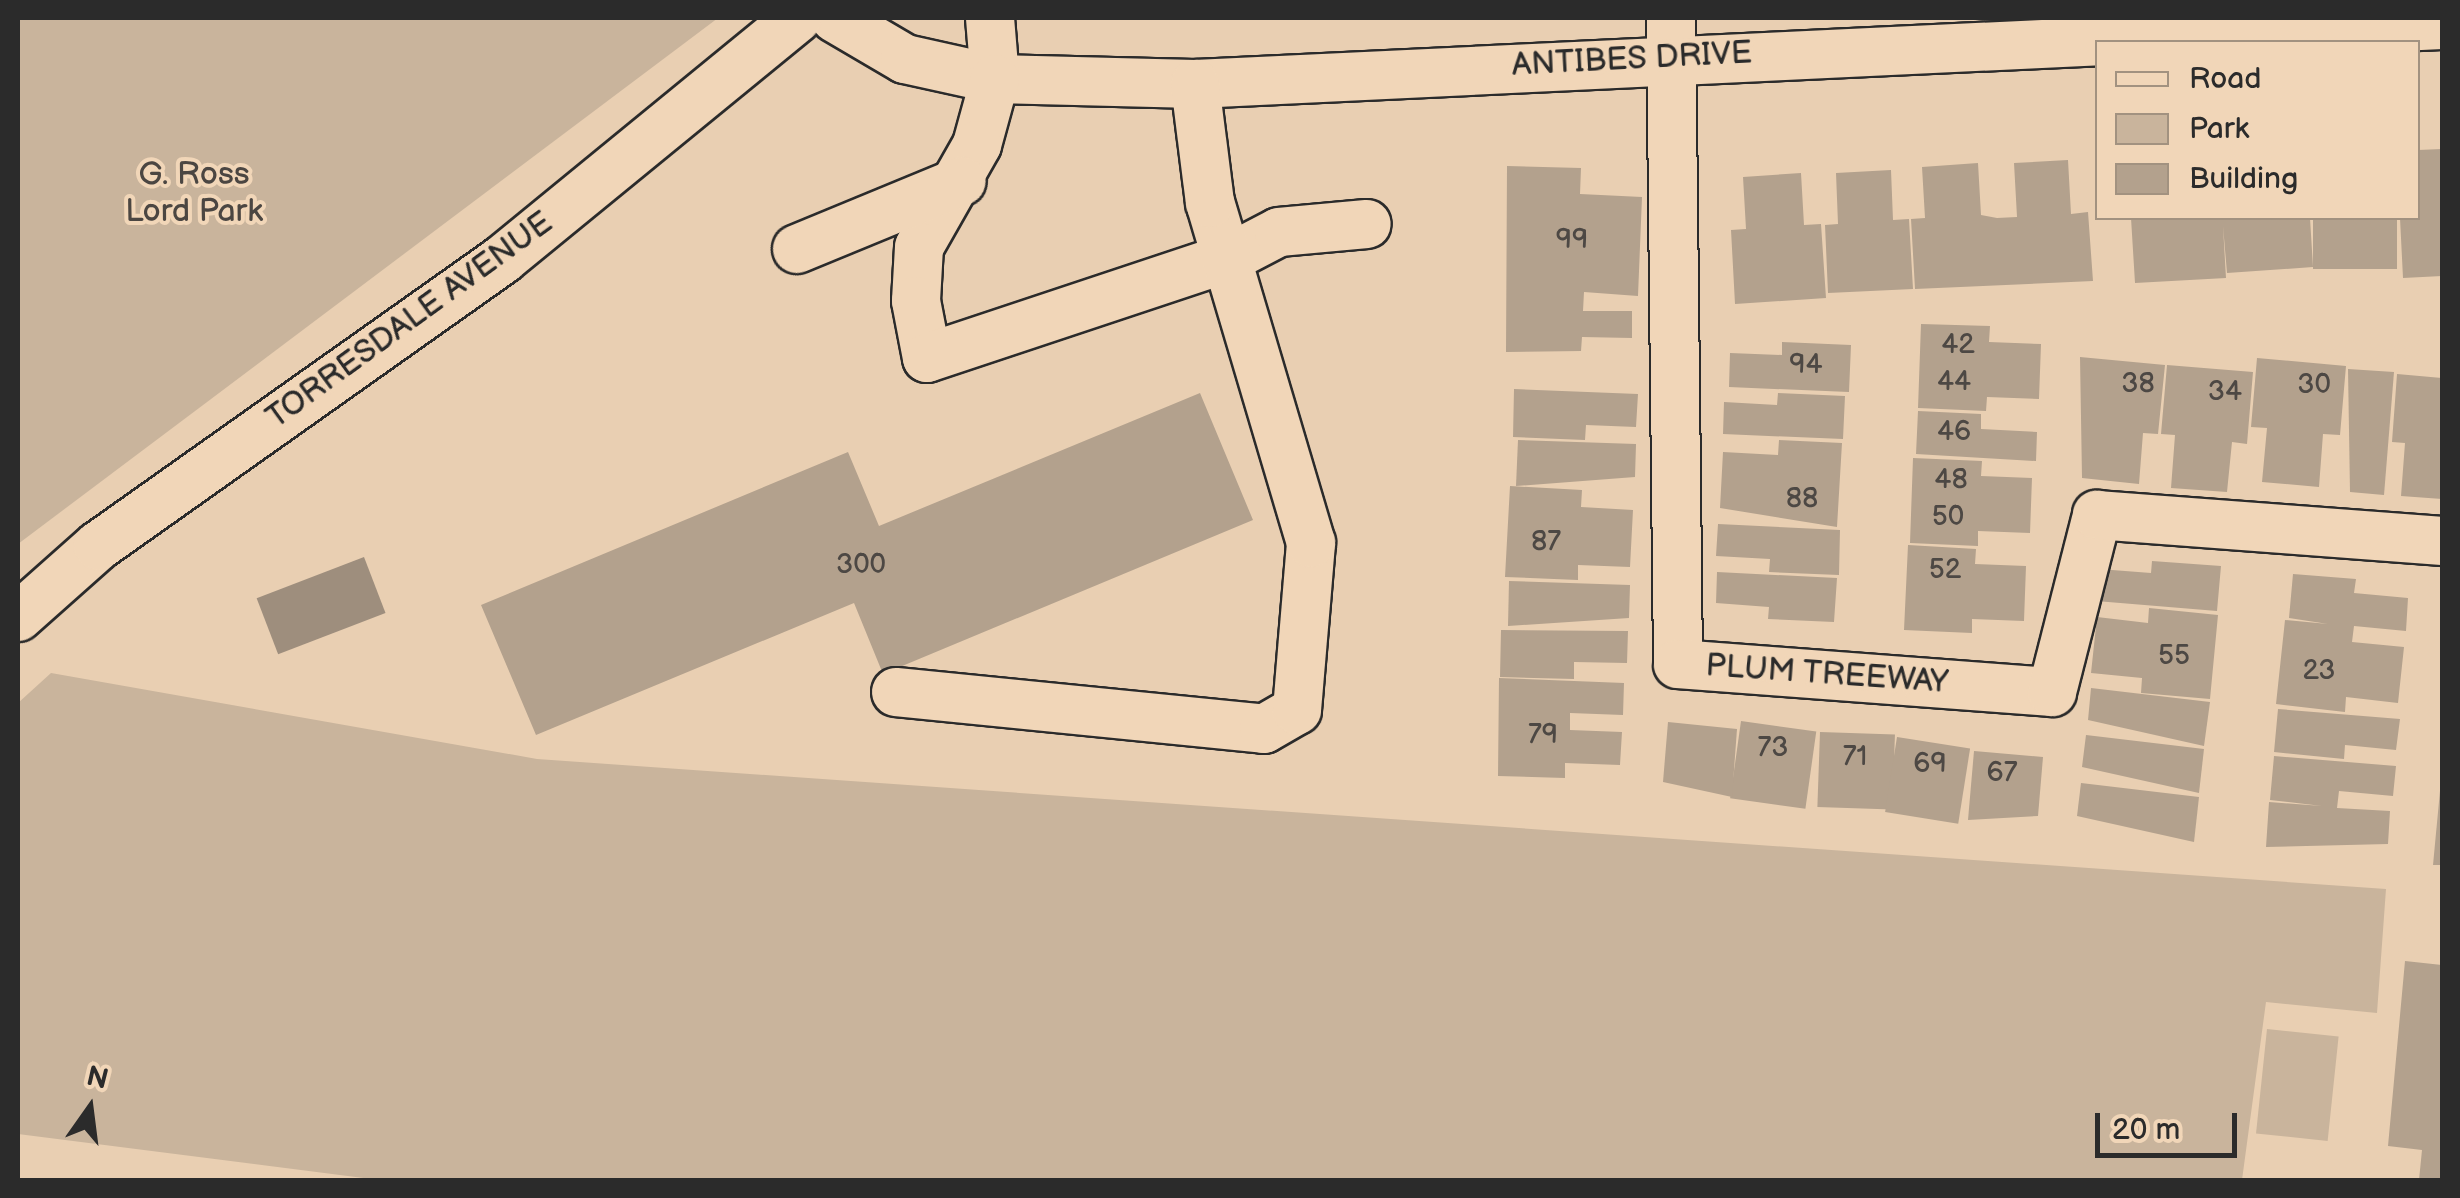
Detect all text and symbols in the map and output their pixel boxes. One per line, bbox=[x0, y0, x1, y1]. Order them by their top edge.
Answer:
street label: ANTIBES DRIVE bbox=[1511, 35, 1753, 85]
legend bbox=[2095, 40, 2420, 220]
text: Road bbox=[2189, 61, 2262, 97]
text: Park bbox=[2189, 111, 2249, 147]
park label: G. Ross Lord Park bbox=[125, 157, 263, 232]
text: Building bbox=[2189, 161, 2298, 197]
street label: TORRESDALE AVENUE bbox=[260, 204, 560, 438]
house number: 99 bbox=[1556, 223, 1588, 257]
house number: 42 bbox=[1941, 328, 1975, 362]
house number: 94 bbox=[1789, 348, 1823, 382]
house number: 44 bbox=[1937, 365, 1971, 399]
house number: 38 bbox=[2121, 367, 2155, 401]
house number: 30 bbox=[2297, 368, 2331, 402]
house number: 34 bbox=[2208, 375, 2242, 409]
house number: 46 bbox=[1937, 415, 1971, 449]
house number: 48 bbox=[1934, 463, 1968, 497]
house number: 88 bbox=[1786, 482, 1818, 516]
house number: 50 bbox=[1932, 500, 1964, 534]
house number: 87 bbox=[1531, 525, 1561, 559]
house number: 300 bbox=[836, 548, 886, 582]
house number: 52 bbox=[1929, 553, 1961, 587]
house number: 55 bbox=[2158, 639, 2190, 673]
street label: PLUM TREEWAY bbox=[1704, 647, 1950, 703]
house number: 23 bbox=[2302, 654, 2336, 688]
house number: 79 bbox=[1528, 718, 1558, 752]
house number: 73 bbox=[1758, 731, 1788, 765]
house number: 71 bbox=[1843, 740, 1867, 774]
house number: 69 bbox=[1913, 747, 1947, 781]
house number: 67 bbox=[1987, 756, 2017, 790]
north arrow bbox=[40, 1058, 140, 1158]
text: N bbox=[83, 1060, 112, 1097]
scale bar bbox=[2100, 1093, 2242, 1155]
text: 20 m bbox=[2112, 1112, 2180, 1148]

